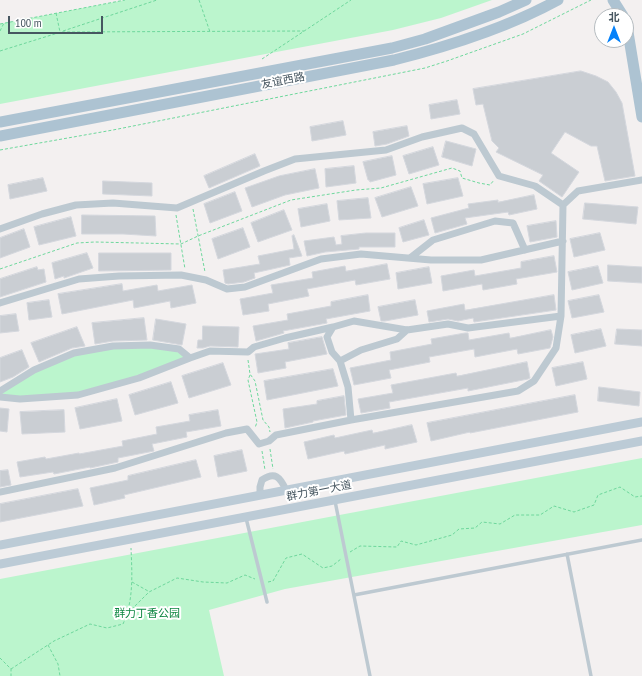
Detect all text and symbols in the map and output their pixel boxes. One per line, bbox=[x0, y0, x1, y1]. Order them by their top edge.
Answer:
scale bar bbox=[10, 8, 105, 34]
north arrow bbox=[594, 8, 634, 48]
text: 北 bbox=[609, 10, 620, 24]
text: 100 m bbox=[15, 15, 42, 30]
street label: 友谊西路 bbox=[260, 70, 306, 92]
street label: 群力第一大道 bbox=[285, 478, 353, 504]
park label: 群力丁香公园 bbox=[114, 607, 180, 621]

